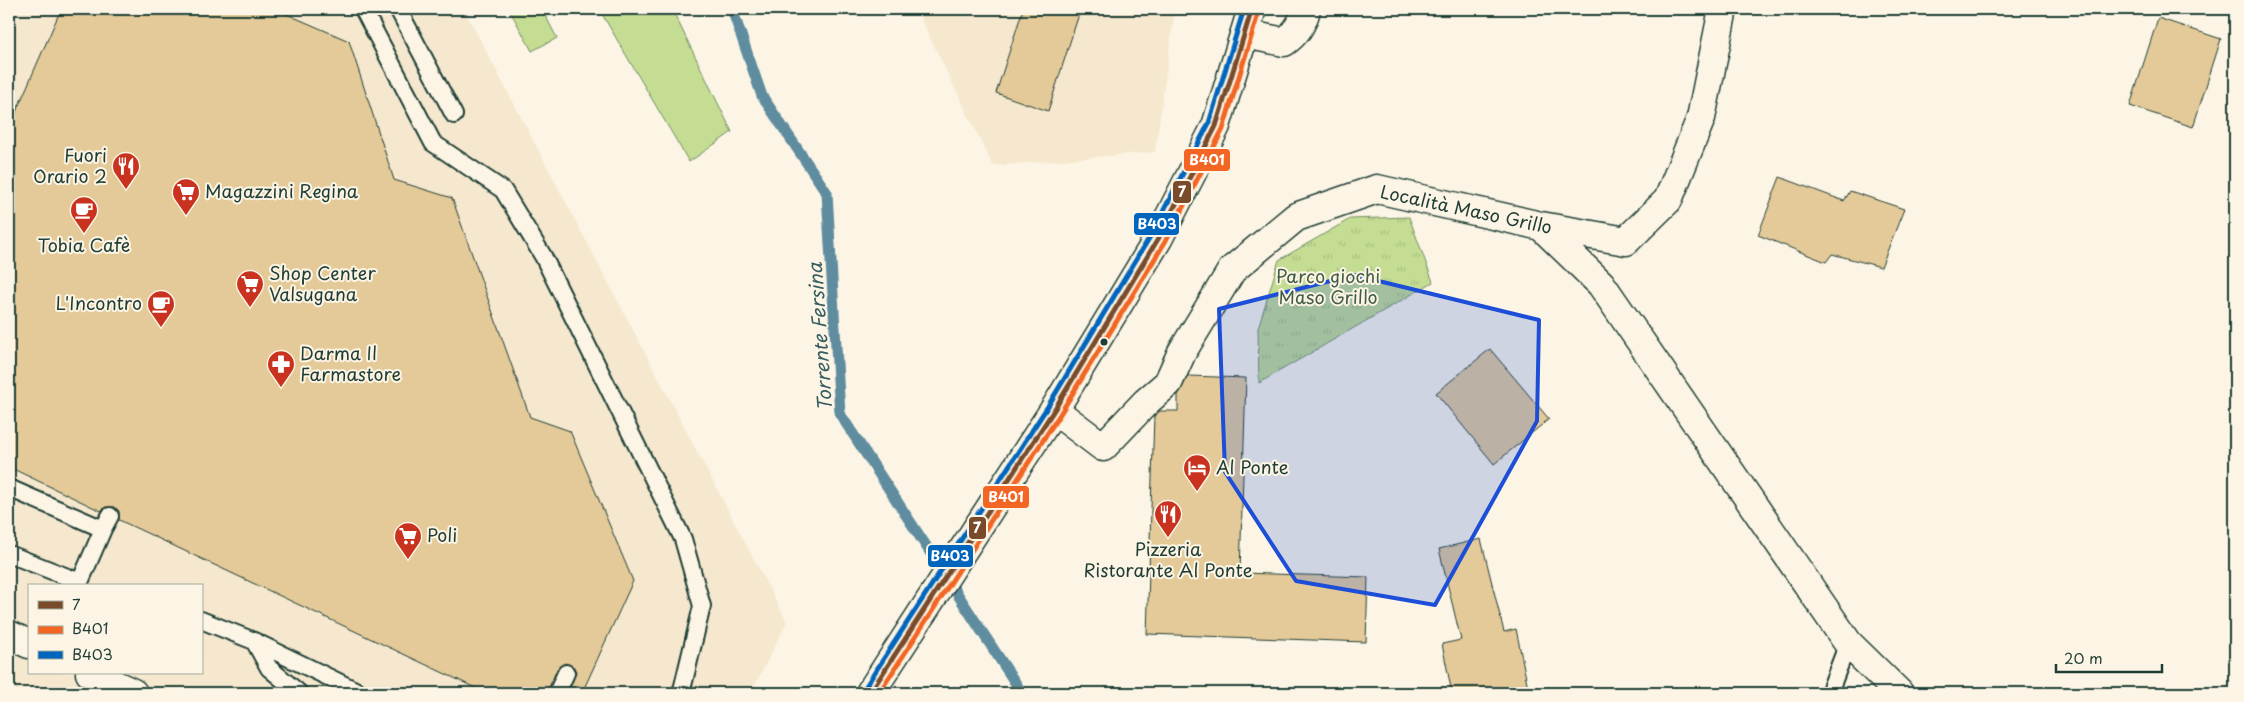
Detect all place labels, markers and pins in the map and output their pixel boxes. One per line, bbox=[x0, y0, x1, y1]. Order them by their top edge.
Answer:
place label: Fuori Orario 2 bbox=[33, 141, 107, 189]
restaurant icon: Fuori Orario 2 bbox=[111, 151, 141, 190]
supermarket icon: Magazzini Regina bbox=[171, 177, 201, 216]
place label: Magazzini Regina bbox=[205, 177, 359, 204]
cafe icon: Tobia Cafè bbox=[69, 195, 99, 234]
place label: Tobia Cafè bbox=[38, 231, 130, 258]
place label: Shop Center Valsugana bbox=[269, 259, 376, 307]
supermarket icon: Shop Center Valsugana bbox=[235, 269, 265, 308]
place label: L'Incontro bbox=[55, 289, 142, 316]
cafe icon: L'Incontro bbox=[146, 289, 176, 328]
unlabelled marker bbox=[1099, 337, 1109, 347]
place label: Darma Il Farmastore bbox=[300, 339, 401, 387]
pharmacy icon: Darma Il Farmastore bbox=[266, 349, 296, 388]
hotel icon: Al Ponte bbox=[1182, 453, 1212, 492]
place label: Al Ponte bbox=[1216, 453, 1289, 480]
restaurant icon: Pizzeria Ristorante Al Ponte bbox=[1153, 499, 1183, 538]
supermarket icon: Poli bbox=[393, 521, 423, 560]
place label: Poli bbox=[427, 521, 457, 548]
place label: Pizzeria Ristorante Al Ponte bbox=[1083, 535, 1253, 583]

